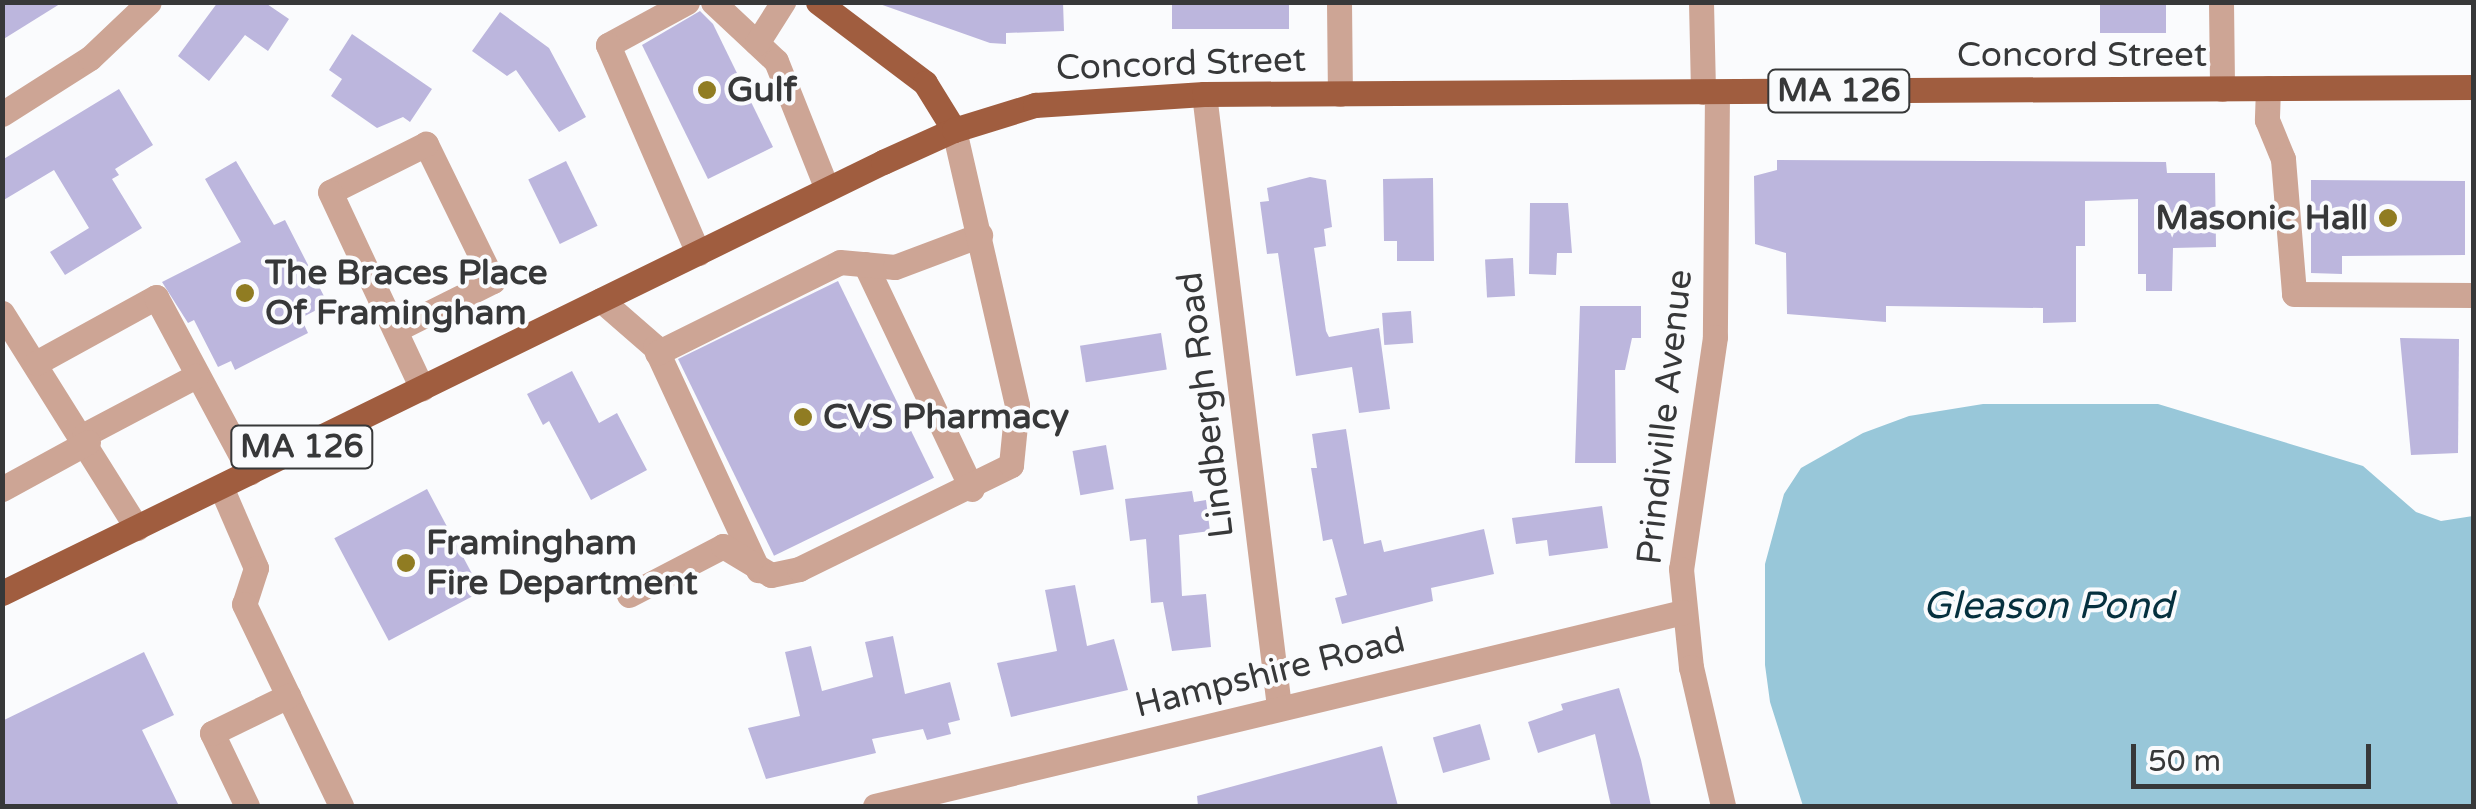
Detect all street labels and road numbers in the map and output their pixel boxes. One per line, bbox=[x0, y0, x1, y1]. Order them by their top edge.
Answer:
street label: Concord Street bbox=[1957, 34, 2207, 76]
street label: Concord Street bbox=[1055, 39, 1307, 89]
road number: MA 126 bbox=[1766, 64, 1912, 118]
street label: Prindiville Avenue bbox=[1629, 267, 1701, 567]
street label: Lindbergh Road bbox=[1169, 270, 1243, 540]
road number: MA 126 bbox=[230, 420, 374, 474]
street label: Hampshire Road bbox=[1131, 619, 1409, 727]

